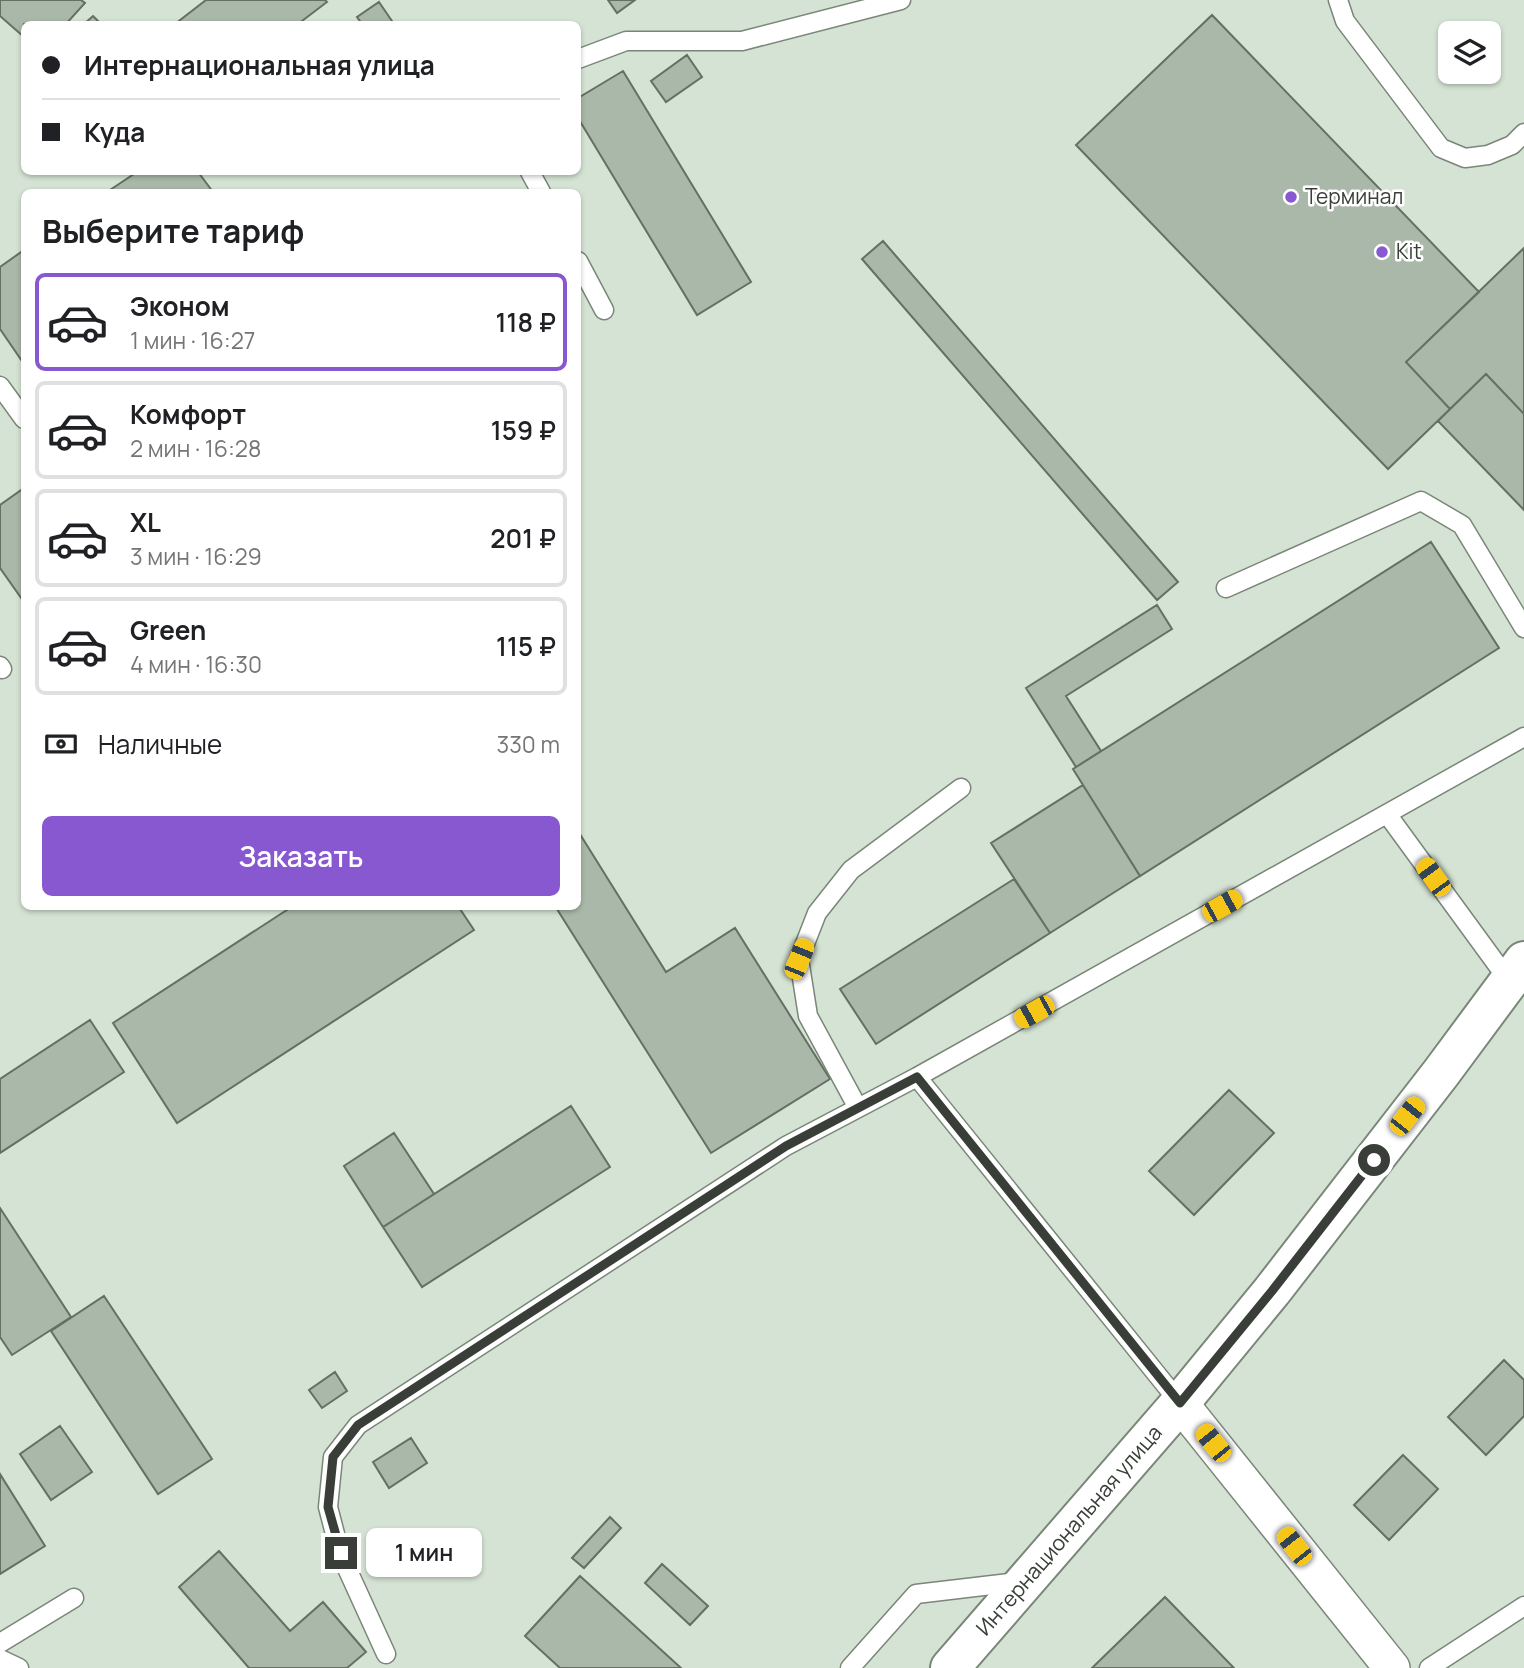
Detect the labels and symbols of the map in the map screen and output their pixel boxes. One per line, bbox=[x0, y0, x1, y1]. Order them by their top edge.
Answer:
place label: Терминал bbox=[1305, 182, 1403, 210]
marker: Терминал bbox=[1283, 189, 1299, 205]
place label: Kit bbox=[1396, 237, 1422, 265]
marker: Kit bbox=[1374, 244, 1390, 260]
car bbox=[1413, 854, 1454, 900]
car bbox=[1199, 887, 1246, 925]
car bbox=[782, 936, 817, 982]
car bbox=[1011, 993, 1058, 1031]
car bbox=[1386, 1093, 1429, 1139]
route start bbox=[1358, 1144, 1390, 1176]
street label: Интернациональная улица bbox=[969, 1419, 1168, 1641]
car bbox=[1192, 1420, 1235, 1466]
car bbox=[1273, 1523, 1316, 1569]
callout: 1 мин bbox=[366, 1528, 481, 1578]
route end bbox=[325, 1537, 357, 1569]

